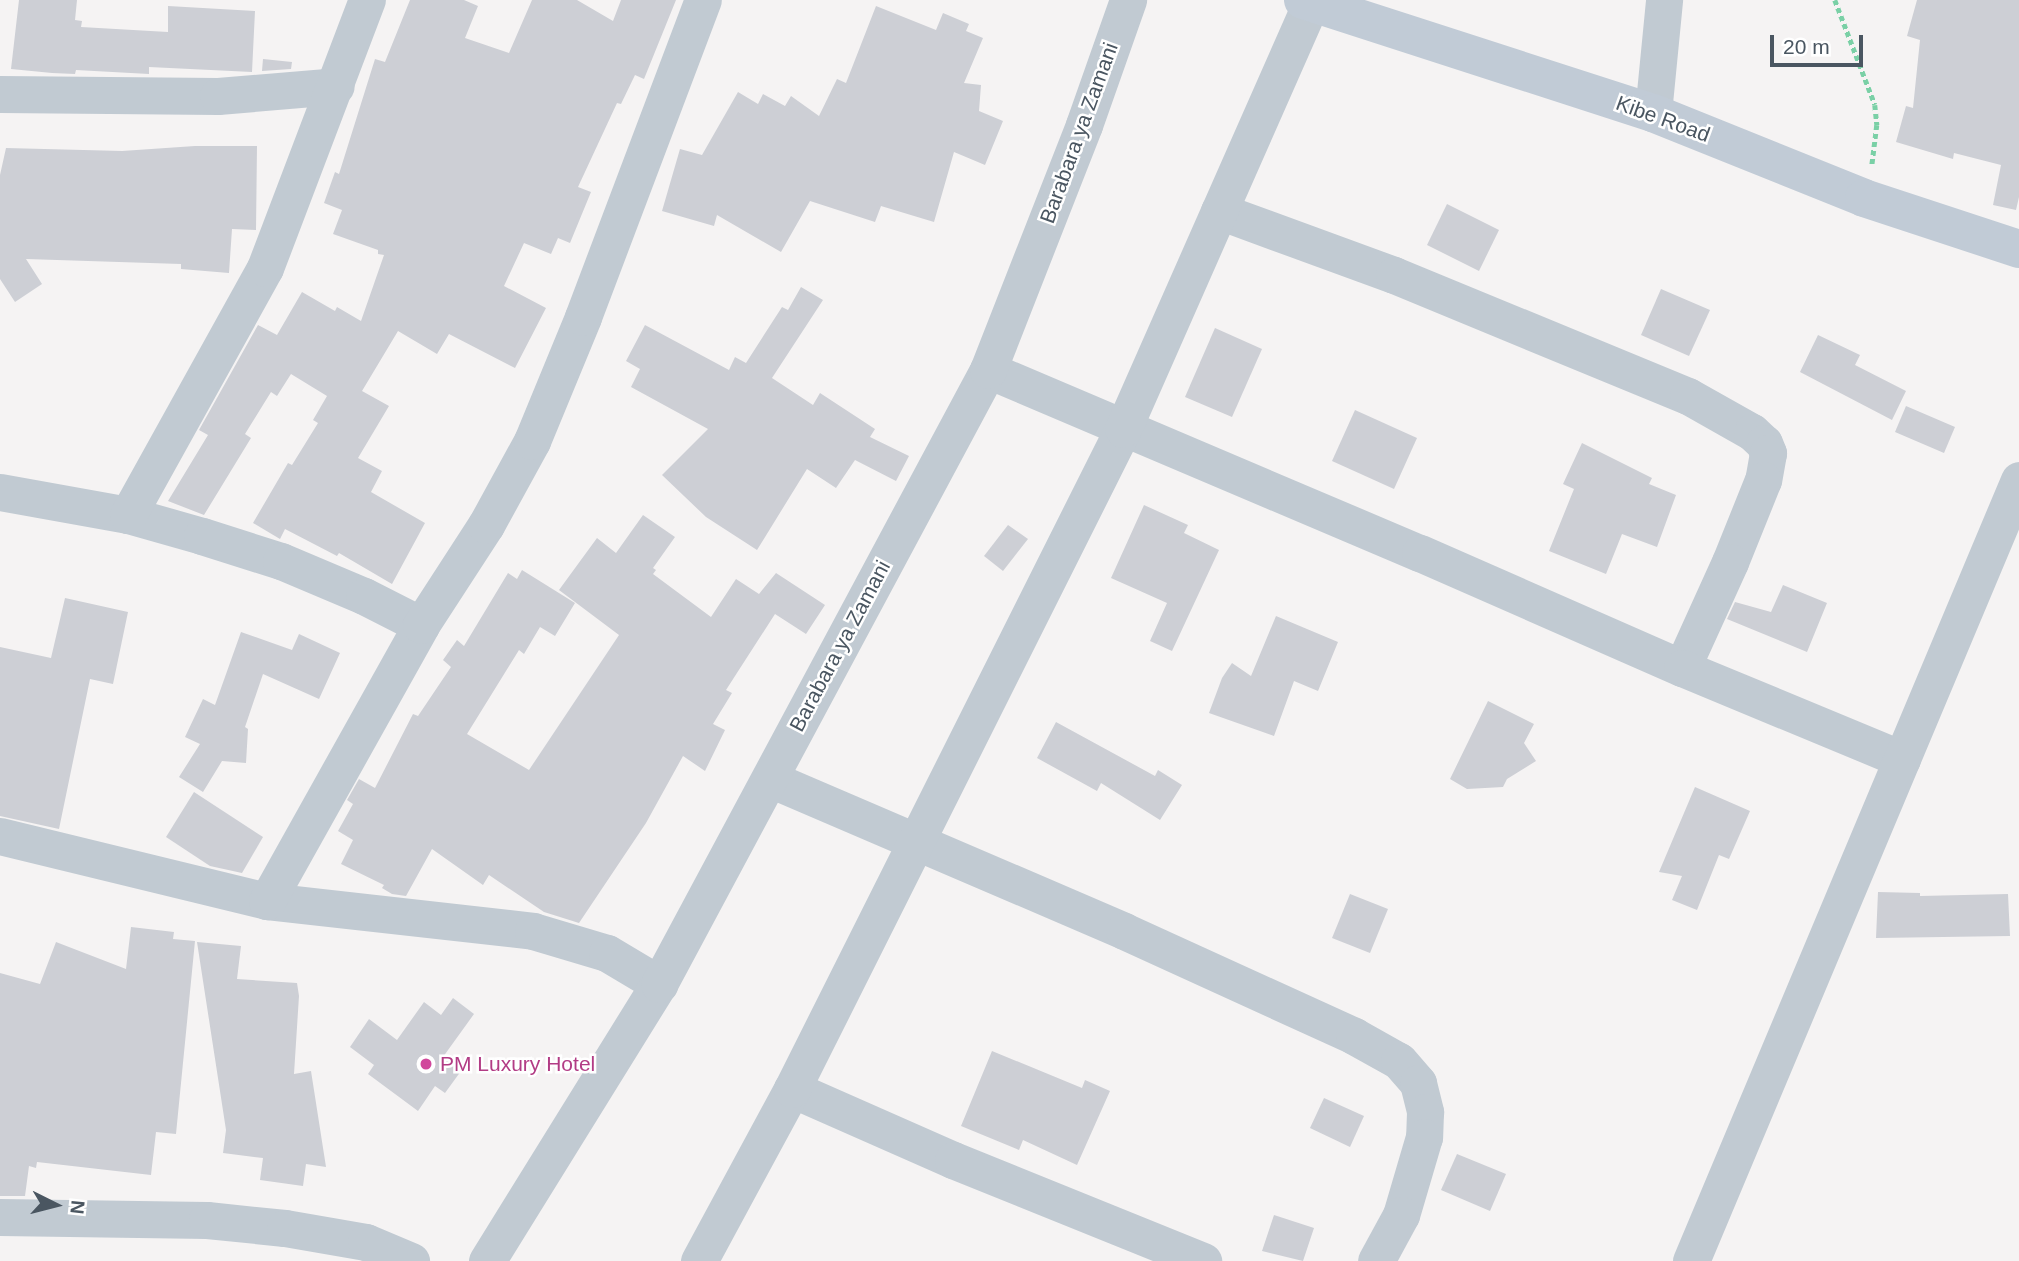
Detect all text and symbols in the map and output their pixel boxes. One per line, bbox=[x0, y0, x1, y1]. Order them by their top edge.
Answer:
scale bar bbox=[1774, 21, 1867, 65]
text: 20 m bbox=[1783, 35, 1830, 58]
street label: Barabara ya Zamani bbox=[1035, 39, 1123, 227]
street label: Kibe Road bbox=[1613, 90, 1713, 148]
street label: Barabara ya Zamani bbox=[784, 556, 896, 736]
place label: PM Luxury Hotel bbox=[440, 1051, 595, 1077]
marker: PM Luxury Hotel bbox=[418, 1056, 434, 1072]
north arrow bbox=[21, 1170, 91, 1240]
text: N bbox=[66, 1199, 89, 1215]

